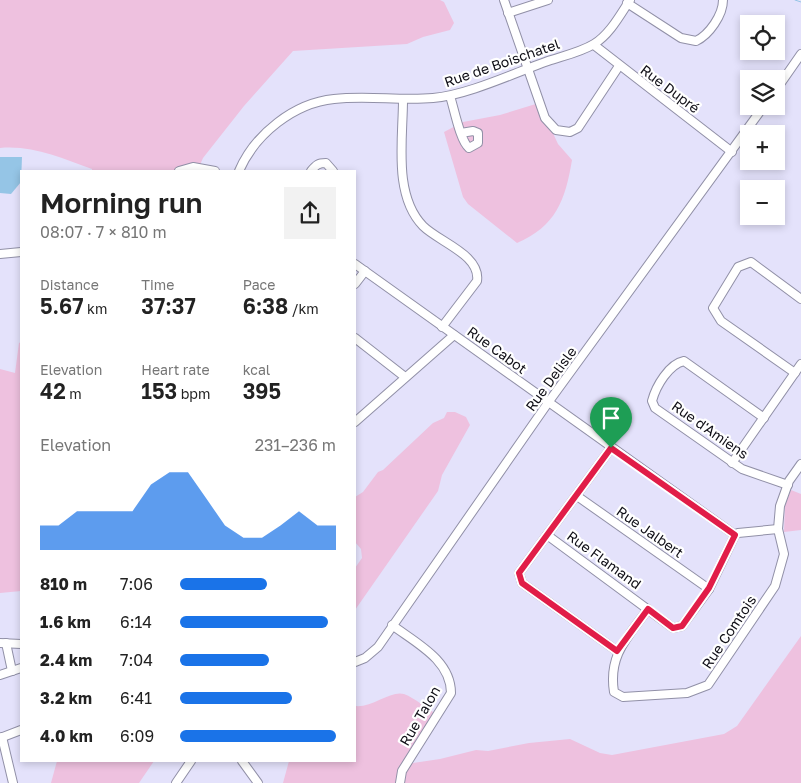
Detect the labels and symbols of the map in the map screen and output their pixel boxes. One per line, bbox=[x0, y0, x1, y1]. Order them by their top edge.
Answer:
street label: Rue de Boischatel bbox=[442, 35, 562, 90]
street label: Rue Dupré bbox=[637, 61, 703, 116]
street label: Rue Cabot bbox=[464, 322, 530, 377]
street label: Rue Delisle bbox=[522, 343, 580, 414]
pin bbox=[590, 397, 632, 448]
street label: Rue d'Amiens bbox=[669, 397, 752, 462]
street label: Rue Jalbert bbox=[614, 502, 687, 561]
street label: Rue Flamand bbox=[564, 527, 645, 592]
street label: Rue Comtois bbox=[698, 592, 759, 672]
street label: Rue Talon bbox=[396, 683, 443, 749]

